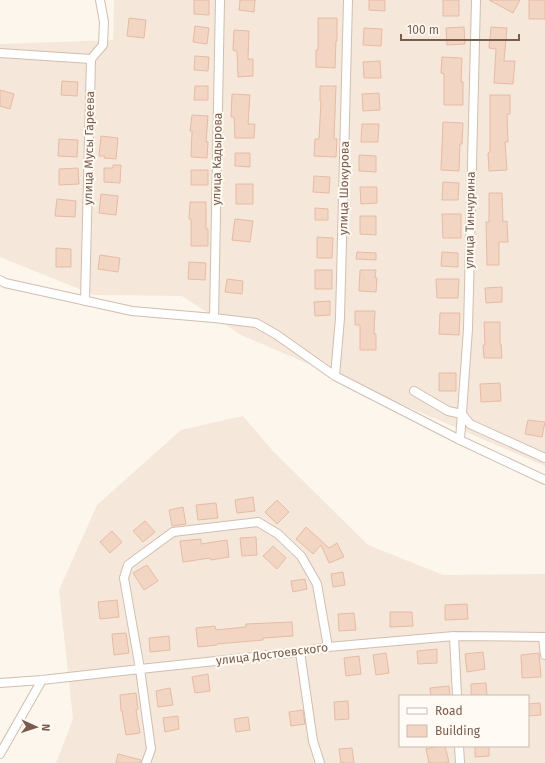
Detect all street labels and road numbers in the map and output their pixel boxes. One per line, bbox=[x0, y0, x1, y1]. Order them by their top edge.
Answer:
street label: улица Мусы Гареева bbox=[81, 91, 97, 205]
street label: улица Кадырова bbox=[209, 112, 225, 206]
street label: улица Шокурова bbox=[336, 141, 352, 235]
street label: улица Тинчурина bbox=[462, 171, 478, 269]
street label: улица Достоевского bbox=[215, 640, 329, 668]

